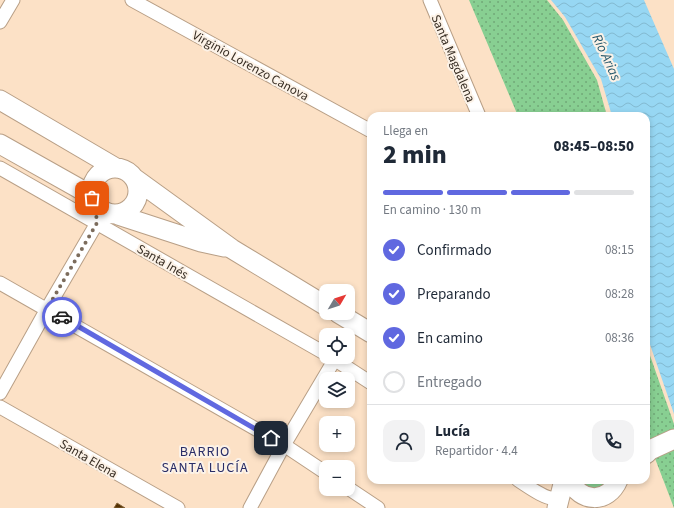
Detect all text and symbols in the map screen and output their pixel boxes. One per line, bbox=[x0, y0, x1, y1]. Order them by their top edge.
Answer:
street label: Santa Magdalena bbox=[427, 12, 480, 105]
street label: Virginio Lorenzo Canova bbox=[189, 26, 312, 105]
water label: Río Arias bbox=[587, 31, 626, 84]
text: Llega en bbox=[383, 122, 428, 140]
text: 2 min bbox=[383, 136, 447, 173]
text: 08:45–08:50 bbox=[553, 136, 634, 157]
pin bbox=[75, 181, 109, 215]
icon: bag bbox=[81, 187, 103, 209]
text: En camino · 130 m bbox=[383, 201, 481, 219]
icon: check bbox=[383, 239, 405, 261]
street label: Santa Inés bbox=[134, 240, 192, 284]
text: Confirmado bbox=[417, 240, 492, 261]
text: 08:15 bbox=[605, 241, 634, 259]
icon: check bbox=[383, 283, 405, 305]
north arrow bbox=[319, 284, 355, 320]
map controls bbox=[319, 284, 355, 496]
text: Preparando bbox=[417, 284, 491, 305]
text: 08:28 bbox=[605, 285, 634, 303]
courier bbox=[42, 297, 82, 337]
icon: car bbox=[51, 306, 73, 328]
icon: check bbox=[383, 327, 405, 349]
button: locate bbox=[319, 328, 355, 364]
text: En camino bbox=[417, 328, 483, 349]
text: 08:36 bbox=[605, 329, 634, 347]
button: layers bbox=[319, 372, 355, 408]
text: Entregado bbox=[417, 372, 482, 393]
button: + bbox=[319, 416, 355, 452]
button: person bbox=[383, 420, 425, 462]
button: phone bbox=[592, 420, 634, 462]
pin bbox=[254, 421, 288, 455]
text: Lucía bbox=[435, 421, 470, 442]
icon: home bbox=[260, 427, 282, 449]
street label: Santa Elena bbox=[56, 435, 121, 483]
district label: BARRIO SANTA LUCÍA bbox=[161, 442, 249, 478]
text: Repartidor · 4.4 bbox=[435, 442, 518, 460]
button: − bbox=[319, 460, 355, 496]

